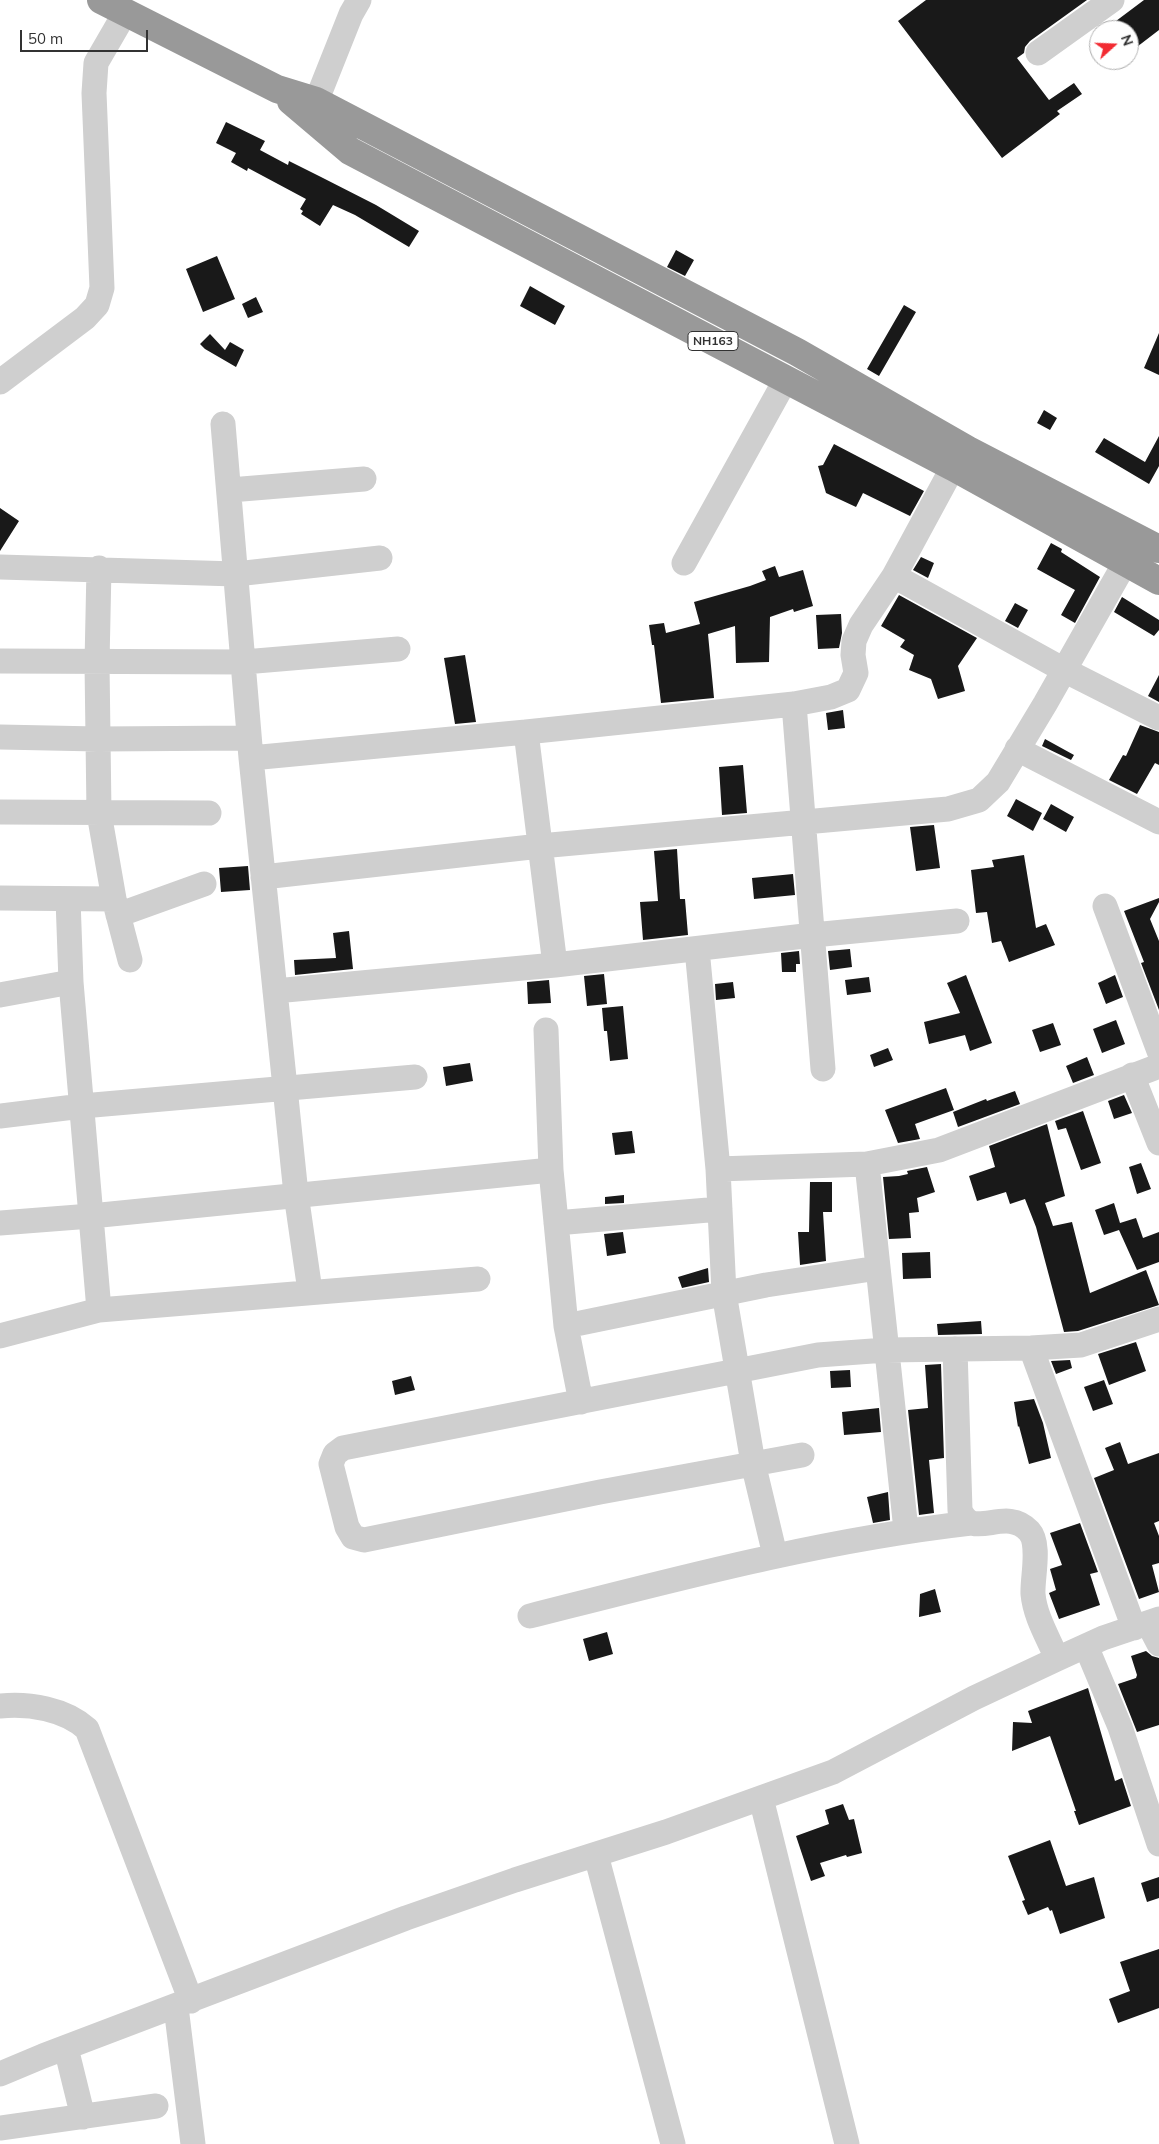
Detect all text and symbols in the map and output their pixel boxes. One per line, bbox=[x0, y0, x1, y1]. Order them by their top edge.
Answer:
scale bar bbox=[22, 20, 150, 52]
north arrow bbox=[1089, 20, 1139, 70]
text: 50 m bbox=[28, 29, 63, 48]
text: N bbox=[1117, 32, 1137, 48]
road number: NH163 bbox=[688, 332, 738, 351]

